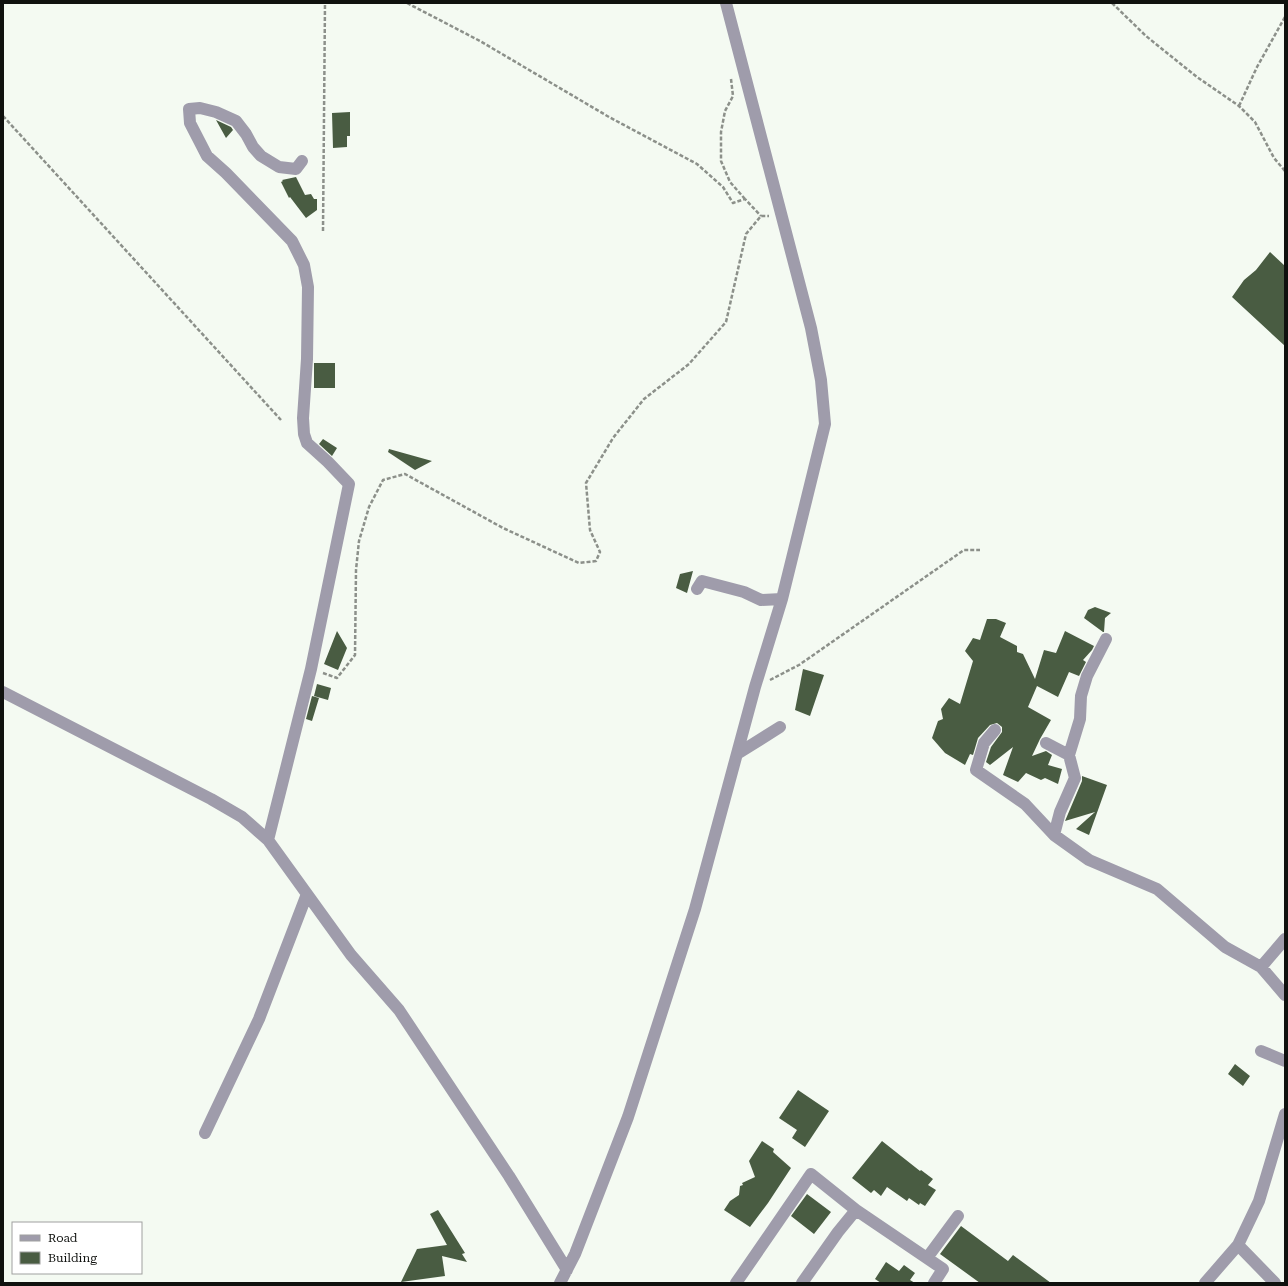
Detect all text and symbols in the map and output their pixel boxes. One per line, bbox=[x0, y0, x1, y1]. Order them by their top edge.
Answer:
legend bbox=[12, 1222, 142, 1274]
text: Road bbox=[48, 1231, 78, 1245]
text: Building bbox=[48, 1251, 97, 1265]

